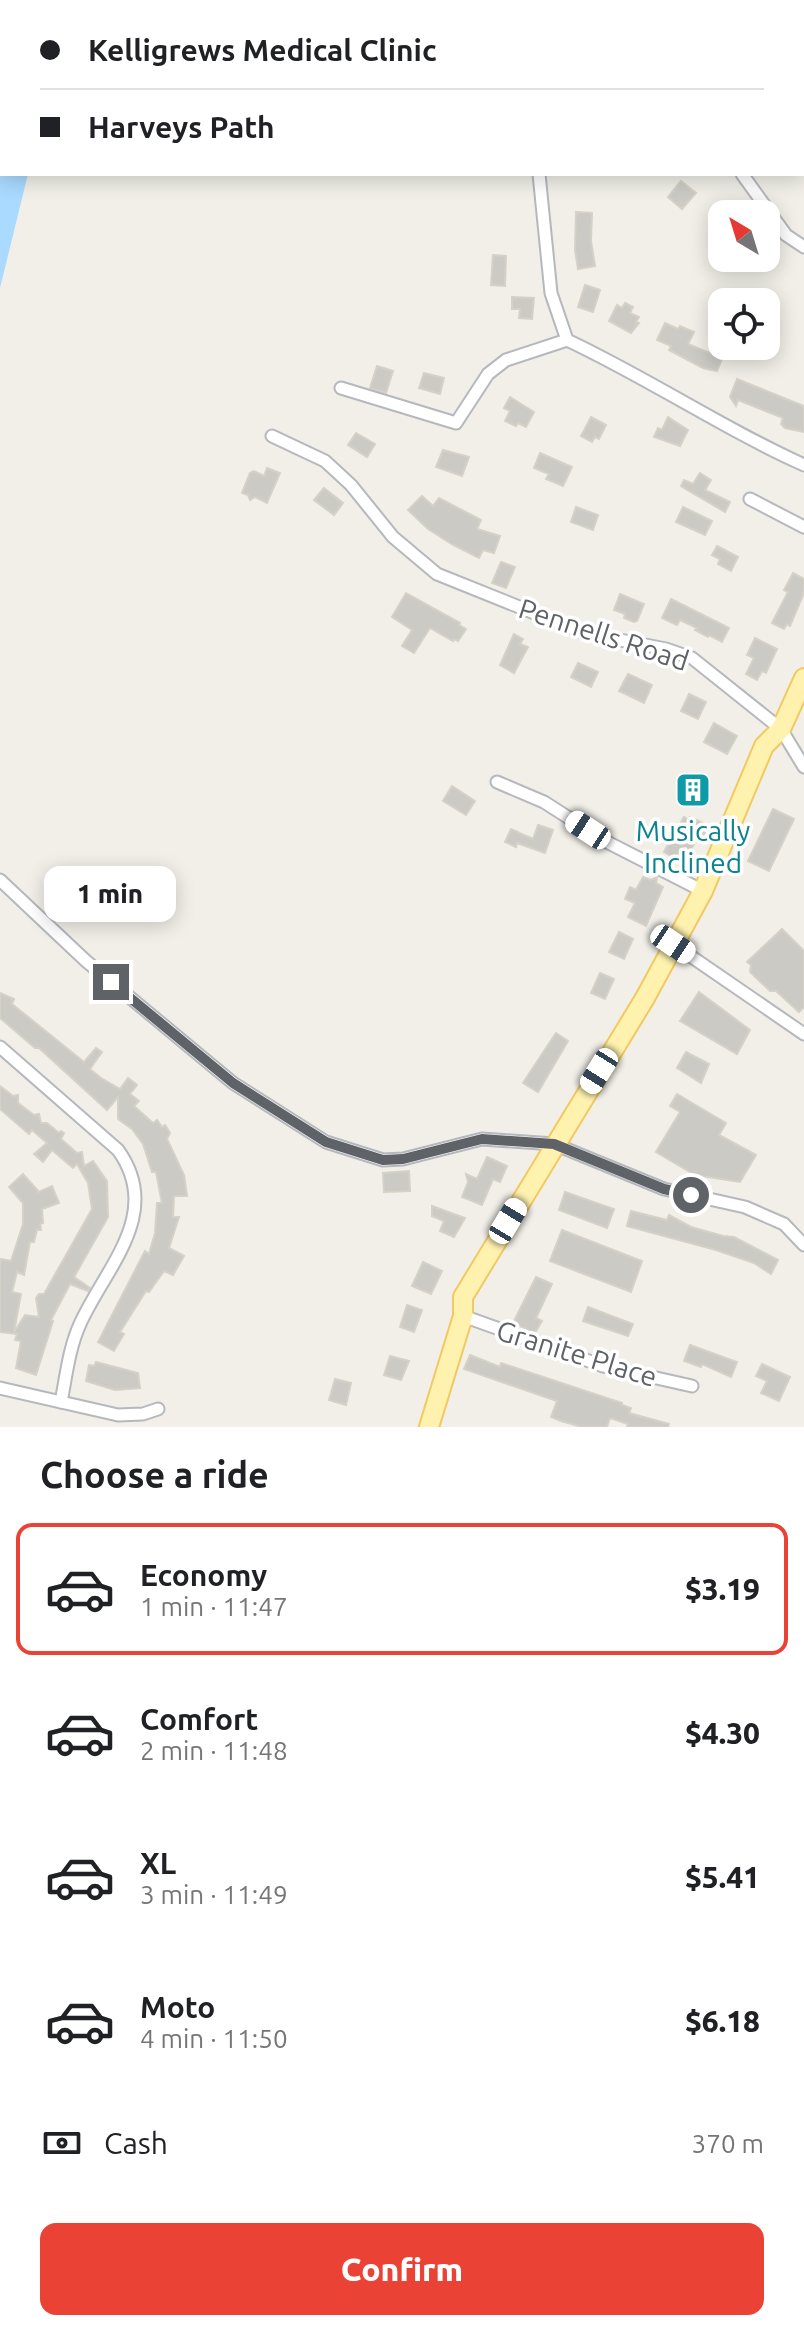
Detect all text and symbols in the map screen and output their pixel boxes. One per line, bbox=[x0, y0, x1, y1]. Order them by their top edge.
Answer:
text: Kelligrews Medical Clinic bbox=[88, 33, 437, 67]
text: Harveys Path bbox=[88, 110, 275, 144]
north arrow bbox=[708, 200, 780, 272]
map controls bbox=[708, 200, 780, 360]
button: locate bbox=[708, 288, 780, 360]
street label: Pennells Road bbox=[515, 592, 693, 676]
building icon: Musically Inclined bbox=[674, 771, 712, 809]
car bbox=[561, 807, 615, 853]
place label: Musically Inclined bbox=[636, 815, 750, 878]
callout: 1 min bbox=[45, 866, 177, 922]
text: 1 min bbox=[77, 879, 143, 908]
car bbox=[646, 921, 700, 967]
route end bbox=[93, 964, 129, 1000]
car bbox=[576, 1044, 622, 1098]
route start bbox=[673, 1177, 709, 1213]
car bbox=[485, 1194, 531, 1248]
street label: Granite Place bbox=[493, 1314, 661, 1392]
text: Choose a ride bbox=[40, 1454, 269, 1495]
icon: car bbox=[44, 1553, 116, 1625]
text: Economy bbox=[140, 1558, 267, 1592]
text: $3.19 bbox=[685, 1572, 760, 1606]
text: 1 min · 11:47 bbox=[140, 1592, 288, 1621]
icon: car bbox=[44, 1697, 116, 1769]
text: Comfort bbox=[140, 1702, 258, 1736]
text: $4.30 bbox=[685, 1716, 760, 1750]
text: 2 min · 11:48 bbox=[140, 1736, 288, 1765]
icon: car bbox=[44, 1841, 116, 1913]
text: XL bbox=[140, 1846, 176, 1880]
text: $5.41 bbox=[685, 1860, 760, 1894]
text: 3 min · 11:49 bbox=[140, 1880, 288, 1909]
icon: car bbox=[44, 1985, 116, 2057]
text: Moto bbox=[140, 1990, 215, 2024]
text: $6.18 bbox=[685, 2004, 760, 2038]
text: 4 min · 11:50 bbox=[140, 2024, 288, 2053]
icon: cash bbox=[40, 2121, 84, 2165]
text: Cash bbox=[104, 2126, 168, 2160]
text: 370 m bbox=[692, 2129, 764, 2158]
button: Confirm bbox=[40, 2223, 764, 2315]

